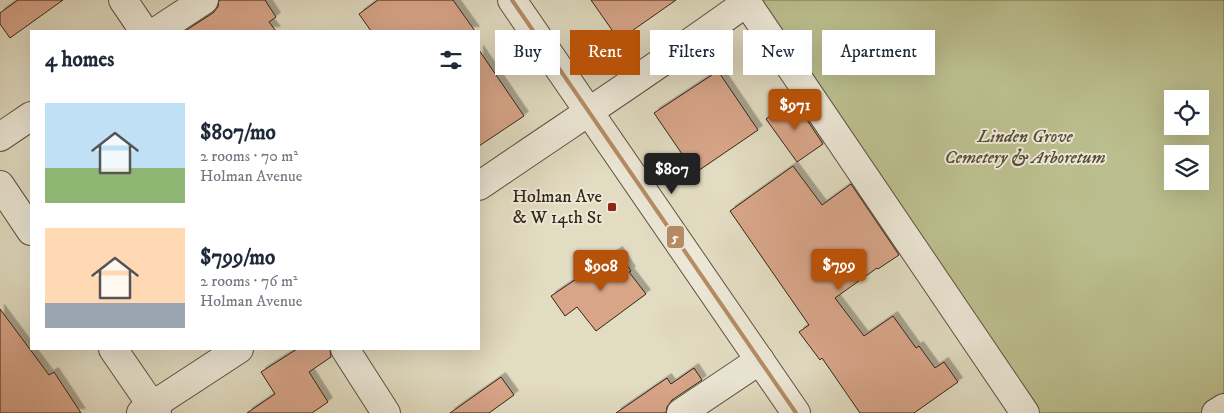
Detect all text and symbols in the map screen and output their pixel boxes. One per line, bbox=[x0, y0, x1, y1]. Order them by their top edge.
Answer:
chip: Buy bbox=[495, 30, 560, 75]
chip: Rent bbox=[570, 30, 640, 75]
chip: Filters bbox=[650, 30, 733, 75]
chip: New bbox=[743, 30, 812, 75]
chip: Apartment bbox=[822, 30, 935, 75]
icon: filters bbox=[437, 46, 465, 74]
text: 4 homes bbox=[45, 47, 114, 73]
pin: $971 bbox=[765, 88, 825, 131]
map controls bbox=[1164, 90, 1209, 190]
button: locate bbox=[1164, 90, 1209, 135]
text: $971 bbox=[779, 95, 811, 115]
text: $807/mo bbox=[200, 120, 276, 146]
icon: home bbox=[85, 123, 145, 183]
park label: Linden Grove Cemetery & Arboretum bbox=[944, 126, 1106, 169]
button: layers bbox=[1164, 145, 1209, 190]
text: 2 rooms · 70 m² bbox=[200, 146, 298, 166]
pin: $807 bbox=[642, 152, 702, 195]
text: $807 bbox=[655, 159, 689, 179]
text: Holman Avenue bbox=[200, 166, 302, 186]
place label: Holman Ave & W 14th St bbox=[512, 186, 602, 229]
marker: Holman Ave & W 14th St bbox=[606, 201, 618, 213]
line badge: 5 bbox=[666, 225, 685, 249]
text: 5 bbox=[671, 229, 679, 247]
text: $799/mo bbox=[200, 245, 275, 271]
icon: home bbox=[85, 248, 145, 308]
pin: $799 bbox=[809, 248, 869, 291]
pin: $908 bbox=[571, 250, 631, 292]
text: $799 bbox=[822, 255, 856, 275]
text: $908 bbox=[584, 256, 618, 276]
text: 2 rooms · 76 m² bbox=[200, 271, 298, 291]
text: Holman Avenue bbox=[200, 291, 302, 311]

